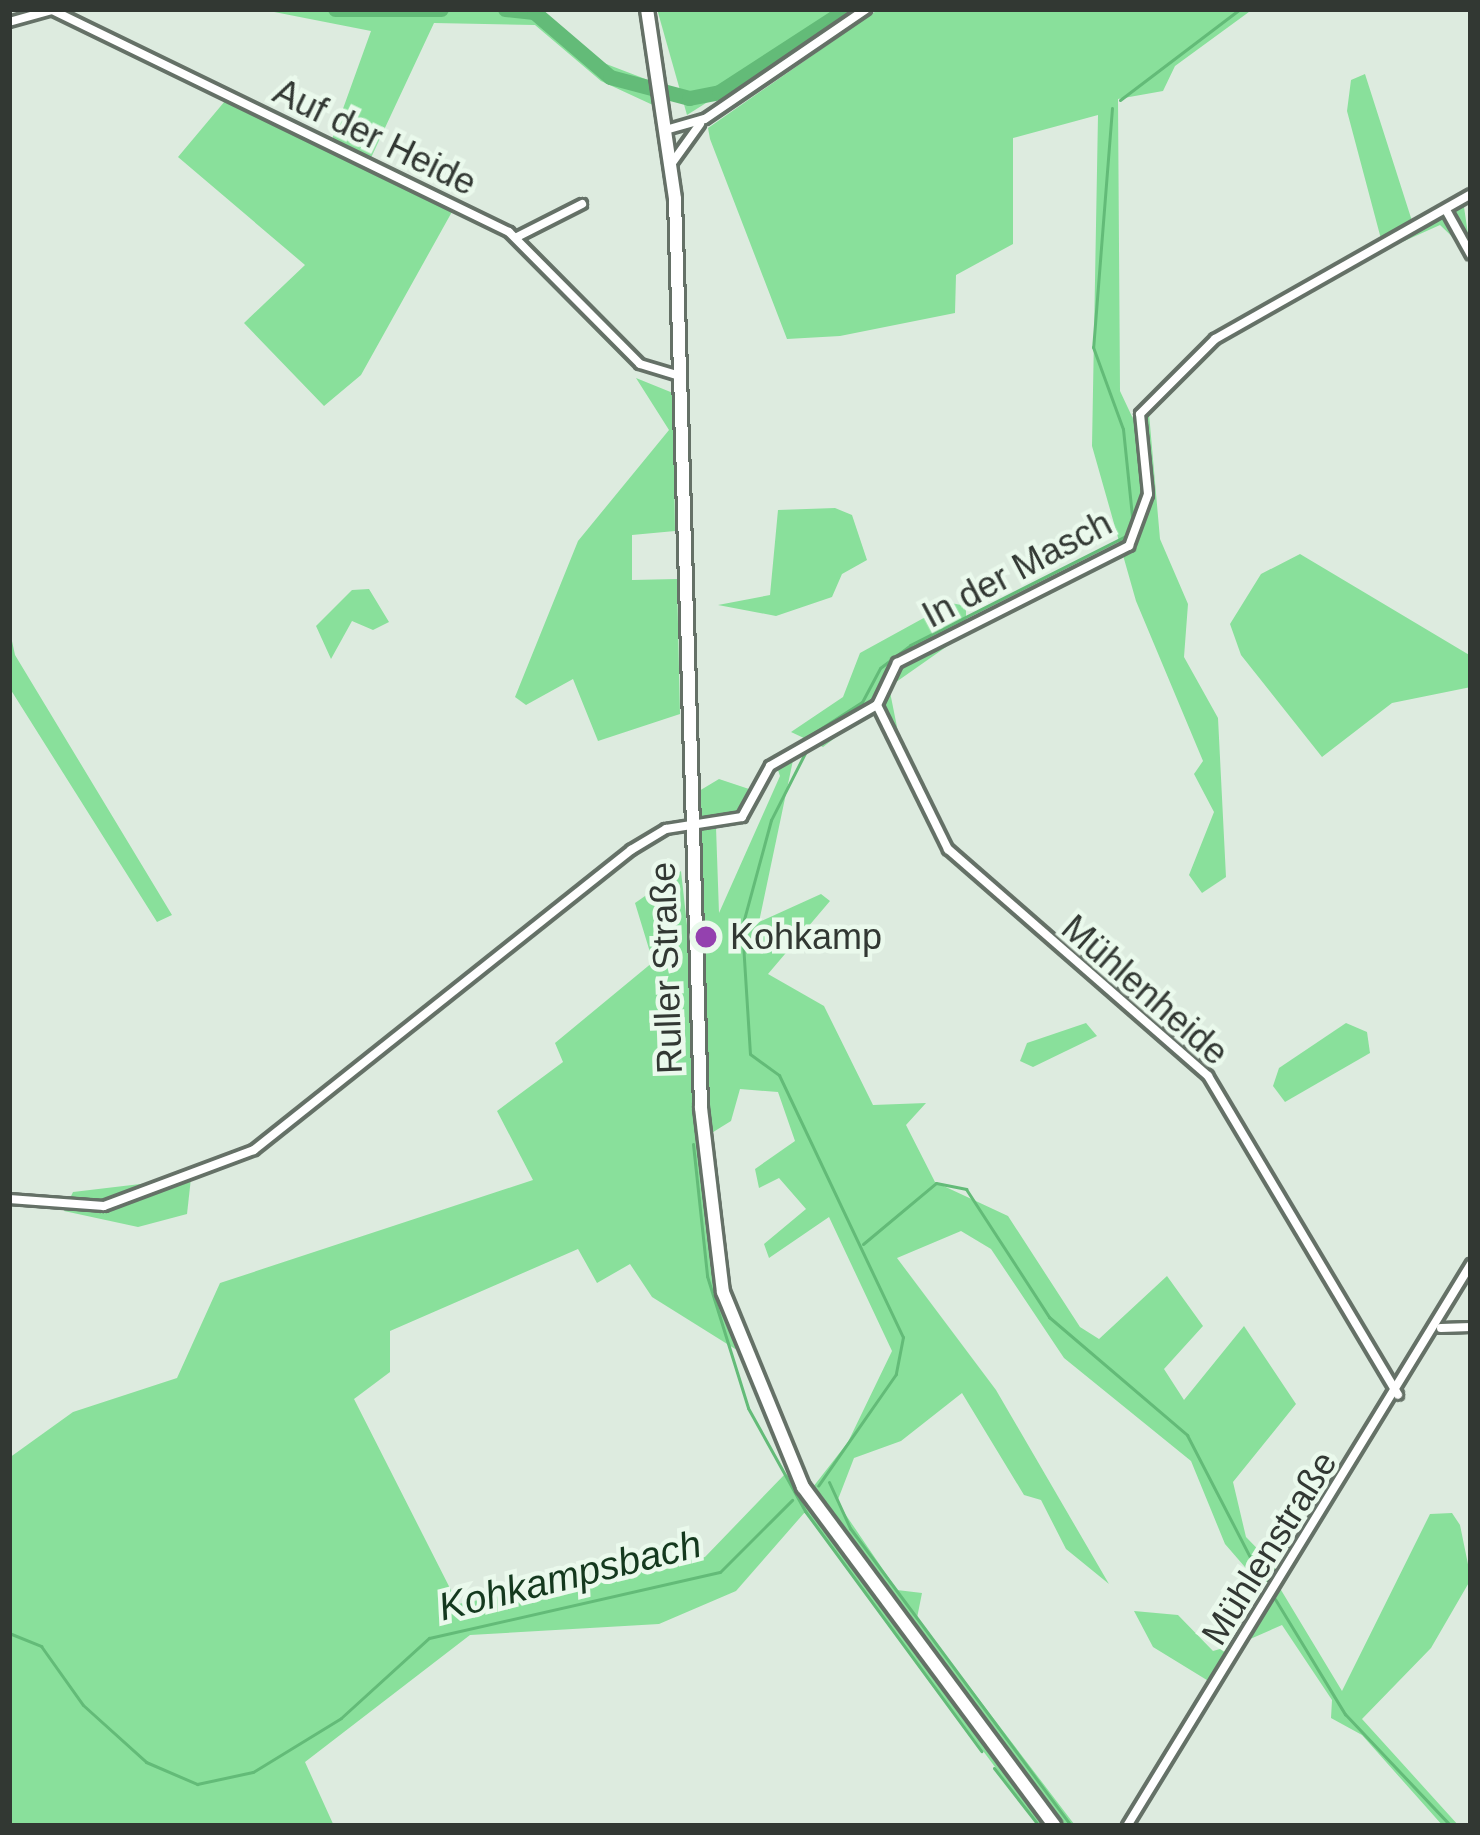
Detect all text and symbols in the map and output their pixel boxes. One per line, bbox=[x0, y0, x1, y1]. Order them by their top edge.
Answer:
street label: Auf der Heide bbox=[267, 69, 483, 205]
street label: In der Masch bbox=[915, 501, 1119, 637]
street label: Ruller Straße bbox=[641, 861, 691, 1075]
street label: Mühlenheide bbox=[1053, 906, 1237, 1074]
place label: Kohkamp bbox=[730, 915, 882, 959]
marker: Kohkamp bbox=[693, 924, 719, 950]
street label: Mühlenstraße bbox=[1192, 1443, 1346, 1653]
water label: Kohkampsbach bbox=[434, 1521, 706, 1631]

